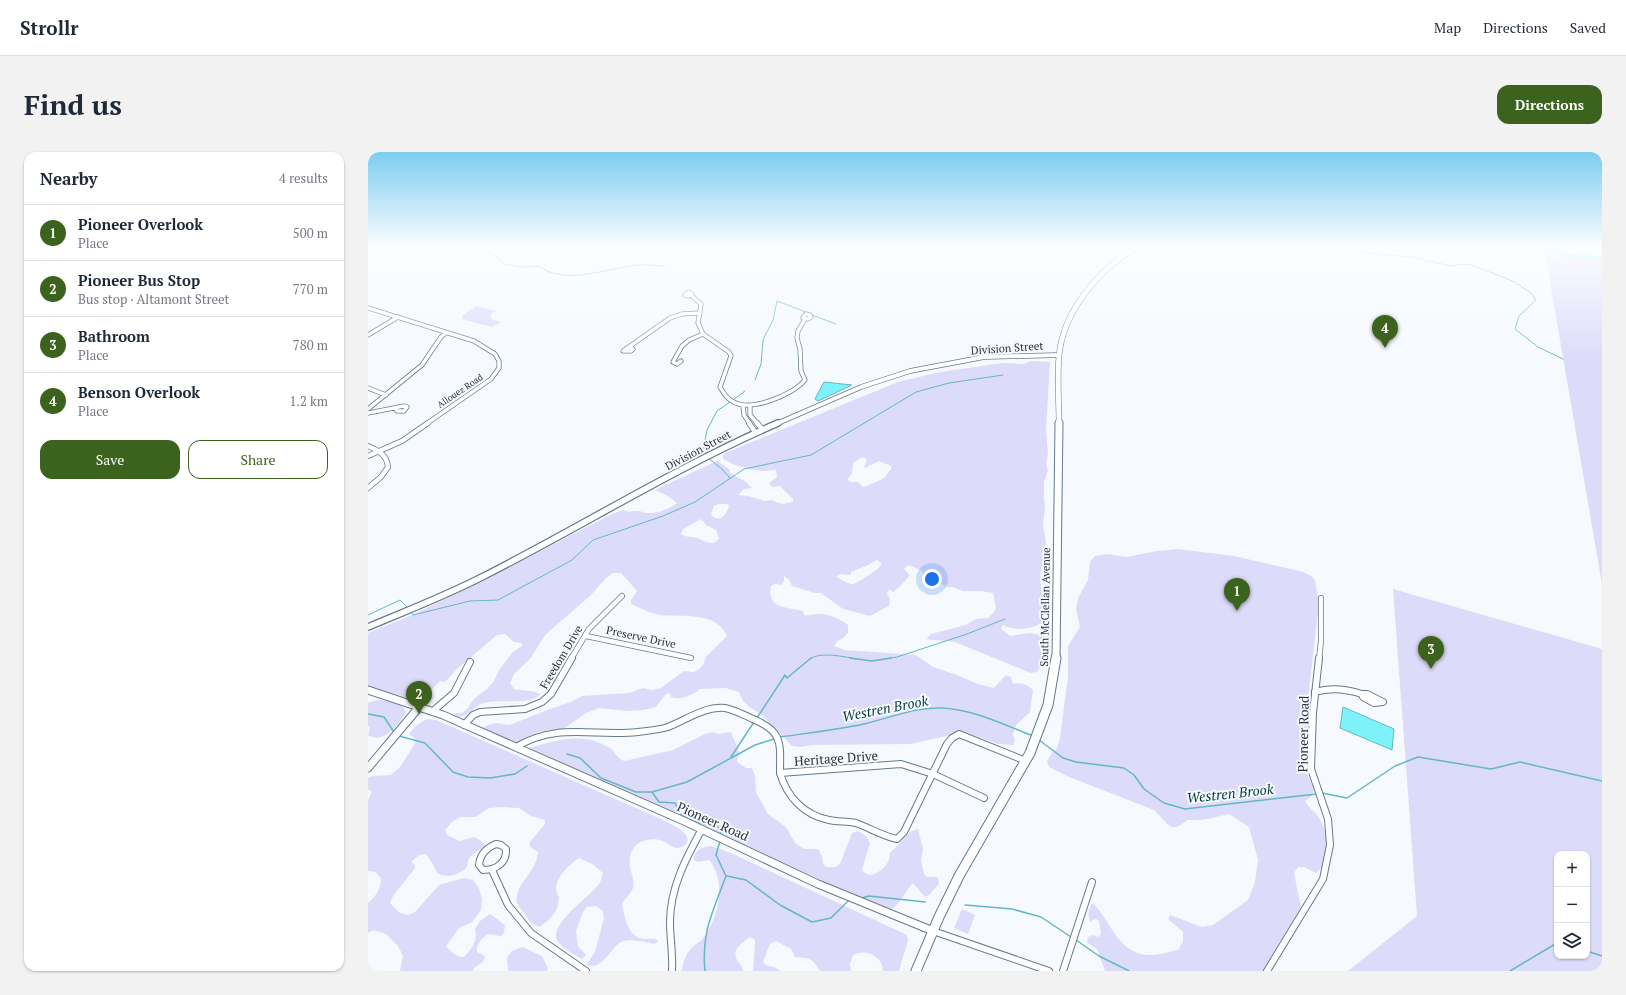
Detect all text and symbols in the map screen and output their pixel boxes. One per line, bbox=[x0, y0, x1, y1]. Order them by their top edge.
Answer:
text: Strollr bbox=[20, 15, 78, 40]
text: Map bbox=[1434, 18, 1461, 37]
text: Directions bbox=[1483, 18, 1548, 37]
text: Saved bbox=[1570, 18, 1606, 37]
button: Directions bbox=[1497, 85, 1602, 124]
text: Find us bbox=[24, 86, 122, 123]
text: Nearby bbox=[40, 167, 98, 190]
text: 4 results bbox=[279, 169, 328, 187]
text: Pioneer Overlook bbox=[78, 214, 203, 234]
text: 1 bbox=[49, 224, 57, 242]
text: 500 m bbox=[293, 224, 328, 242]
text: Place bbox=[78, 234, 109, 252]
text: Pioneer Bus Stop bbox=[78, 270, 200, 290]
text: 2 bbox=[49, 280, 57, 298]
text: 770 m bbox=[293, 280, 328, 298]
text: Bus stop · Altamont Street bbox=[78, 290, 229, 308]
pin: 4 bbox=[1372, 315, 1398, 348]
text: Bathroom bbox=[78, 326, 150, 346]
text: 3 bbox=[49, 336, 57, 354]
text: 780 m bbox=[293, 336, 328, 354]
street label: Division Street bbox=[970, 338, 1044, 358]
text: Place bbox=[78, 346, 109, 364]
street label: Allouez Road bbox=[435, 371, 485, 411]
text: Benson Overlook bbox=[78, 382, 200, 402]
text: 4 bbox=[49, 392, 57, 410]
text: 1.2 km bbox=[289, 392, 328, 410]
text: Place bbox=[78, 402, 109, 420]
street label: Division Street bbox=[663, 427, 733, 473]
button: Save bbox=[40, 440, 180, 479]
button: Share bbox=[188, 440, 328, 479]
street label: South McClellan Avenue bbox=[1037, 547, 1053, 667]
your location bbox=[922, 569, 942, 589]
pin: 1 bbox=[1224, 578, 1250, 611]
street label: Freedom Drive bbox=[536, 622, 586, 691]
street label: Preserve Drive bbox=[605, 623, 678, 651]
pin: 3 bbox=[1418, 636, 1444, 669]
pin: 2 bbox=[406, 681, 432, 714]
water label: Westren Brook bbox=[840, 690, 930, 726]
street label: Pioneer Road bbox=[1293, 695, 1313, 773]
street label: Heritage Drive bbox=[794, 746, 878, 770]
water label: Westren Brook bbox=[1186, 779, 1275, 807]
street label: Pioneer Road bbox=[674, 797, 752, 845]
map controls bbox=[1554, 851, 1590, 959]
button: + bbox=[1554, 851, 1590, 887]
button: − bbox=[1554, 887, 1590, 923]
button: layers bbox=[1554, 923, 1590, 959]

